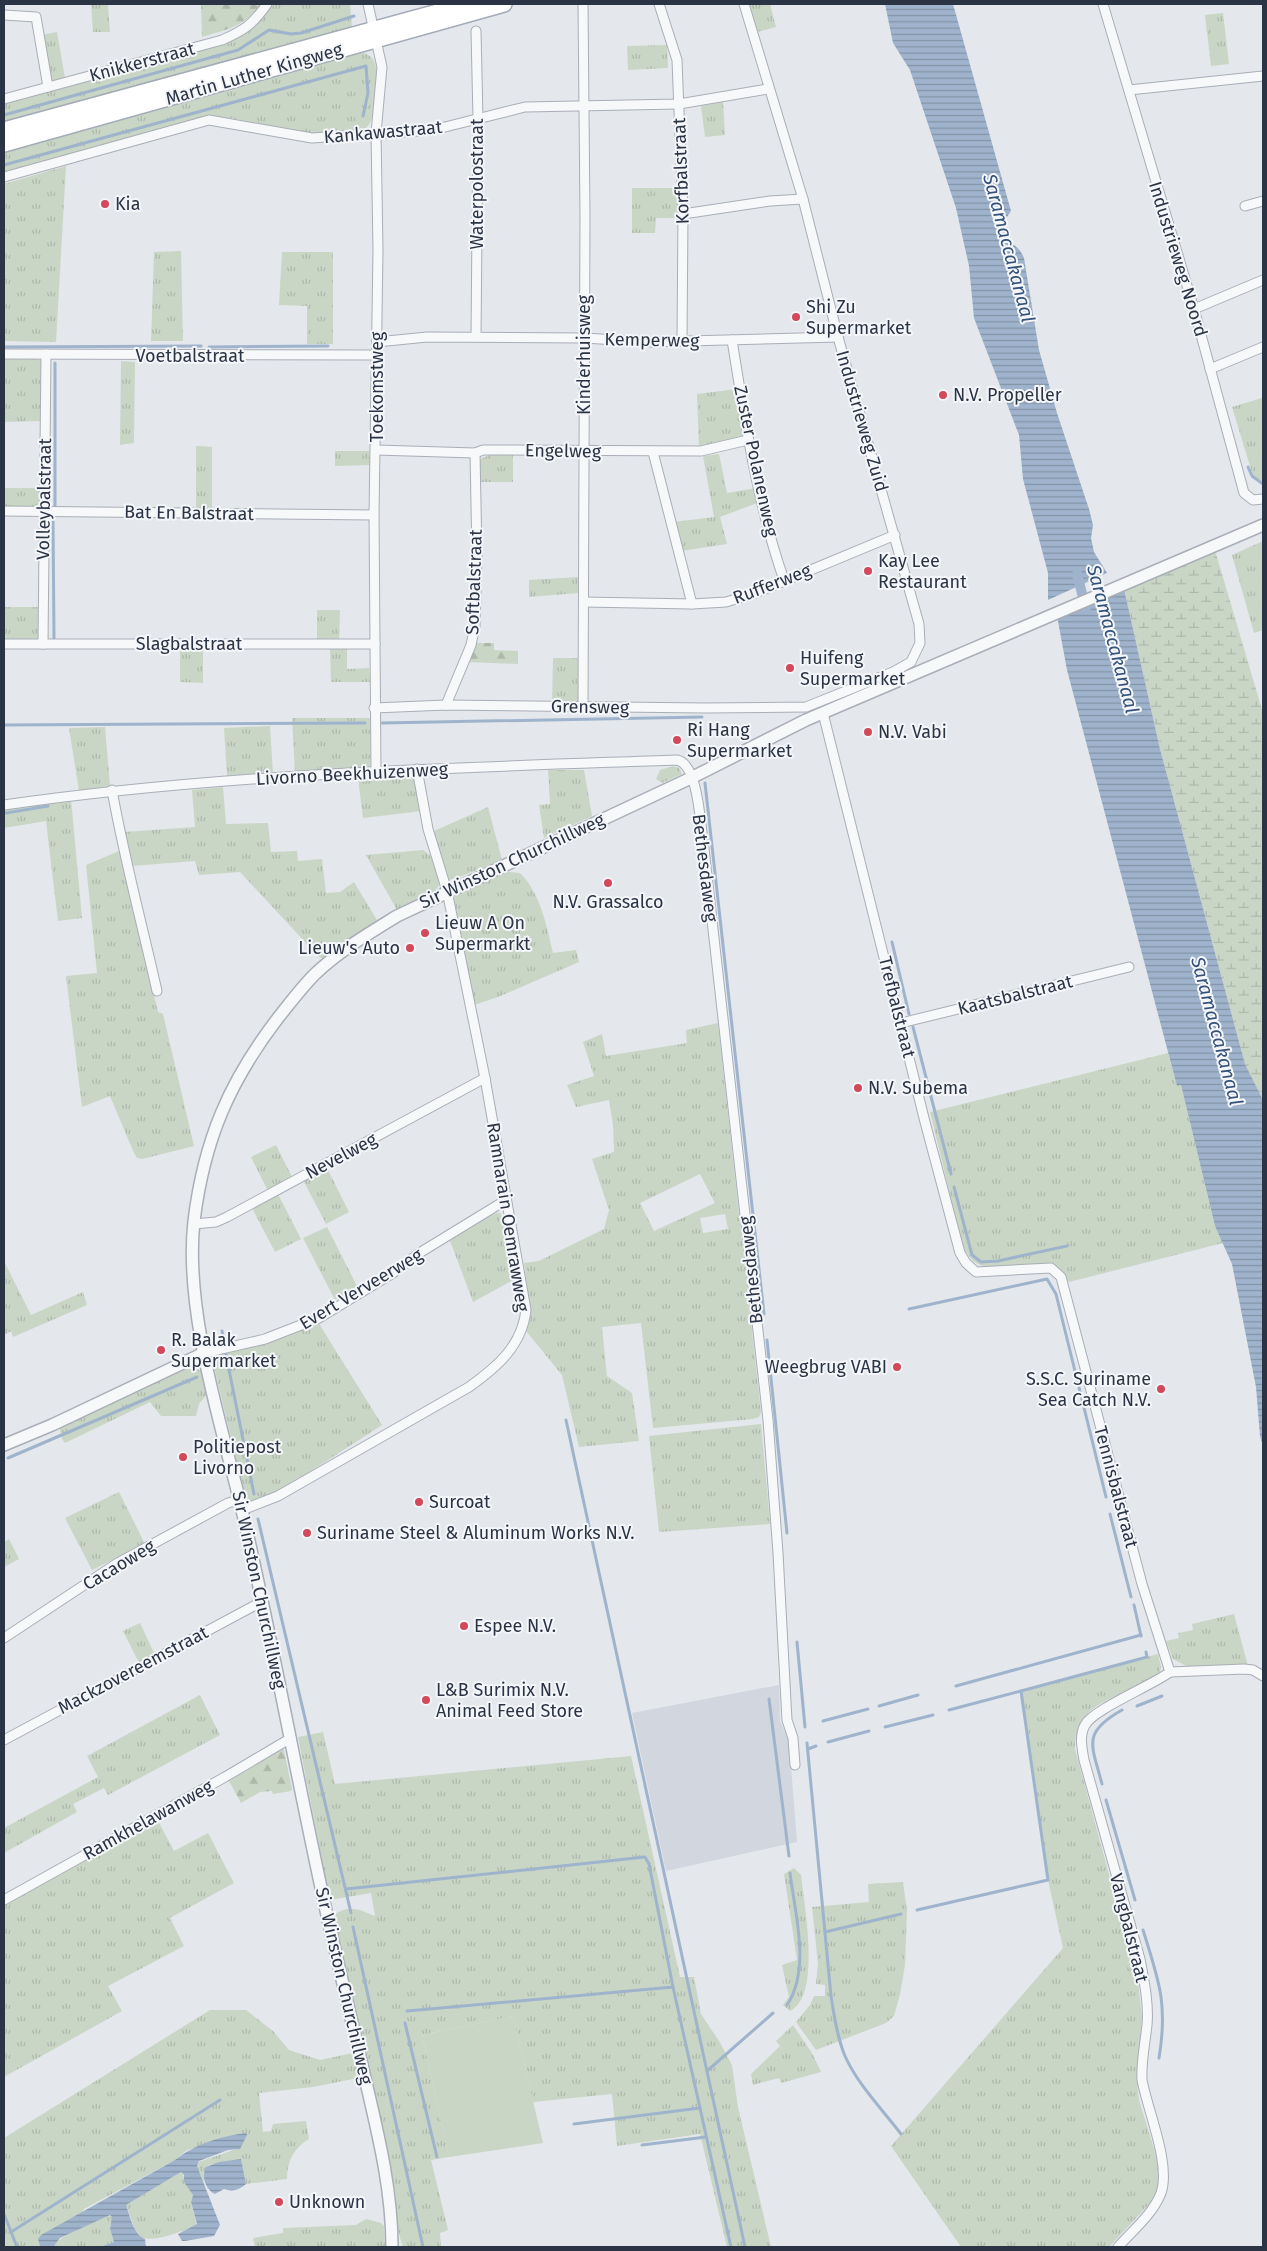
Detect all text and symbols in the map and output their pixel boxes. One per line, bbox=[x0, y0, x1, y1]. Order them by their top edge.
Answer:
street label: Knikkerstraat bbox=[87, 37, 198, 87]
street label: Martin Luther Kingweg bbox=[163, 38, 346, 110]
street label: Kankawastraat bbox=[323, 116, 444, 148]
street label: Korfbalstraat bbox=[668, 117, 694, 225]
street label: Waterpolostraat bbox=[466, 118, 488, 250]
water label: Saramaccakanaal bbox=[978, 170, 1040, 325]
street label: Industrieweg Noord bbox=[1144, 179, 1212, 339]
place label: Kia bbox=[115, 193, 140, 215]
marker: Kia bbox=[99, 198, 111, 210]
street label: Kinderhuisweg bbox=[573, 294, 595, 415]
place label: Shi Zu Supermarket bbox=[806, 296, 912, 339]
marker: Shi Zu Supermarket bbox=[790, 311, 802, 323]
street label: Kemperweg bbox=[604, 328, 700, 352]
street label: Toekomstweg bbox=[366, 331, 388, 442]
street label: Voetbalstraat bbox=[136, 345, 245, 367]
street label: Industrieweg Zuid bbox=[831, 348, 893, 494]
street label: Zuster Polanenweg bbox=[729, 383, 783, 539]
place label: N.V. Propeller bbox=[953, 384, 1062, 406]
marker: N.V. Propeller bbox=[937, 389, 949, 401]
street label: Volleybalstraat bbox=[32, 437, 56, 560]
street label: Engelweg bbox=[525, 439, 602, 463]
street label: Bat En Balstraat bbox=[124, 501, 255, 525]
street label: Softbalstraat bbox=[461, 528, 487, 635]
place label: Kay Lee Restaurant bbox=[878, 550, 967, 593]
street label: Rufferweg bbox=[730, 559, 815, 609]
water label: Saramaccakanaal bbox=[1082, 561, 1144, 716]
marker: Kay Lee Restaurant bbox=[862, 565, 874, 577]
street label: Slagbalstraat bbox=[136, 633, 243, 655]
place label: Huifeng Supermarket bbox=[800, 647, 906, 690]
marker: Huifeng Supermarket bbox=[784, 662, 796, 674]
street label: Grensweg bbox=[551, 695, 630, 719]
place label: Ri Hang Supermarket bbox=[687, 719, 793, 762]
place label: N.V. Vabi bbox=[878, 721, 947, 743]
marker: N.V. Vabi bbox=[862, 726, 874, 738]
marker: Ri Hang Supermarket bbox=[671, 734, 683, 746]
street label: Livorno Beekhuizenweg bbox=[255, 758, 449, 790]
street label: Sir Winston Churchillweg bbox=[416, 808, 609, 914]
street label: Bethesdaweg bbox=[687, 813, 723, 924]
marker: N.V. Grassalco bbox=[602, 877, 614, 889]
place label: N.V. Grassalco bbox=[552, 891, 664, 913]
place label: Lieuw A On Supermarkt bbox=[435, 912, 531, 955]
marker: Lieuw A On Supermarkt bbox=[419, 927, 431, 939]
place label: Lieuw's Auto bbox=[298, 937, 400, 959]
marker: Lieuw's Auto bbox=[404, 942, 416, 954]
water label: Saramaccakanaal bbox=[1186, 953, 1248, 1108]
street label: Trefbalstraat bbox=[874, 954, 920, 1060]
street label: Kaatsbalstraat bbox=[955, 970, 1075, 1020]
place label: N.V. Subema bbox=[868, 1077, 968, 1099]
marker: N.V. Subema bbox=[852, 1082, 864, 1094]
street label: Ramnarain Oemrawweg bbox=[482, 1121, 534, 1314]
street label: Nevelweg bbox=[301, 1128, 381, 1184]
street label: Bethesdaweg bbox=[734, 1214, 768, 1325]
street label: Evert Verveerweg bbox=[295, 1243, 427, 1334]
place label: R. Balak Supermarket bbox=[171, 1329, 277, 1372]
marker: R. Balak Supermarket bbox=[155, 1344, 167, 1356]
place label: Weegbrug VABI bbox=[765, 1356, 887, 1378]
marker: Weegbrug VABI bbox=[891, 1361, 903, 1373]
place label: S.S.C. Suriname Sea Catch N.V. bbox=[1026, 1368, 1151, 1411]
marker: S.S.C. Suriname Sea Catch N.V. bbox=[1155, 1383, 1167, 1395]
street label: Tennisbalstraat bbox=[1089, 1424, 1143, 1551]
place label: Politiepost Livorno bbox=[193, 1436, 282, 1479]
marker: Politiepost Livorno bbox=[177, 1451, 189, 1463]
street label: Sir Winston Churchillweg bbox=[227, 1489, 291, 1692]
place label: Surcoat bbox=[429, 1491, 491, 1513]
marker: Surcoat bbox=[413, 1496, 425, 1508]
place label: Suriname Steel & Aluminum Works N.V. bbox=[317, 1522, 635, 1544]
marker: Suriname Steel & Aluminum Works N.V. bbox=[301, 1527, 313, 1539]
street label: Cacaoweg bbox=[79, 1535, 160, 1595]
place label: Espee N.V. bbox=[474, 1615, 556, 1637]
marker: Espee N.V. bbox=[458, 1620, 470, 1632]
street label: Mackzovereemstraat bbox=[54, 1621, 212, 1719]
place label: L&B Surimix N.V. Animal Feed Store bbox=[436, 1679, 583, 1722]
marker: L&B Surimix N.V. Animal Feed Store bbox=[420, 1694, 432, 1706]
street label: Ramkhelawanweg bbox=[79, 1775, 218, 1865]
street label: Vangbalstraat bbox=[1105, 1871, 1153, 1985]
street label: Sir Winston Churchillweg bbox=[311, 1885, 378, 2087]
place label: Unknown bbox=[289, 2191, 365, 2213]
marker: Unknown bbox=[273, 2196, 285, 2208]

